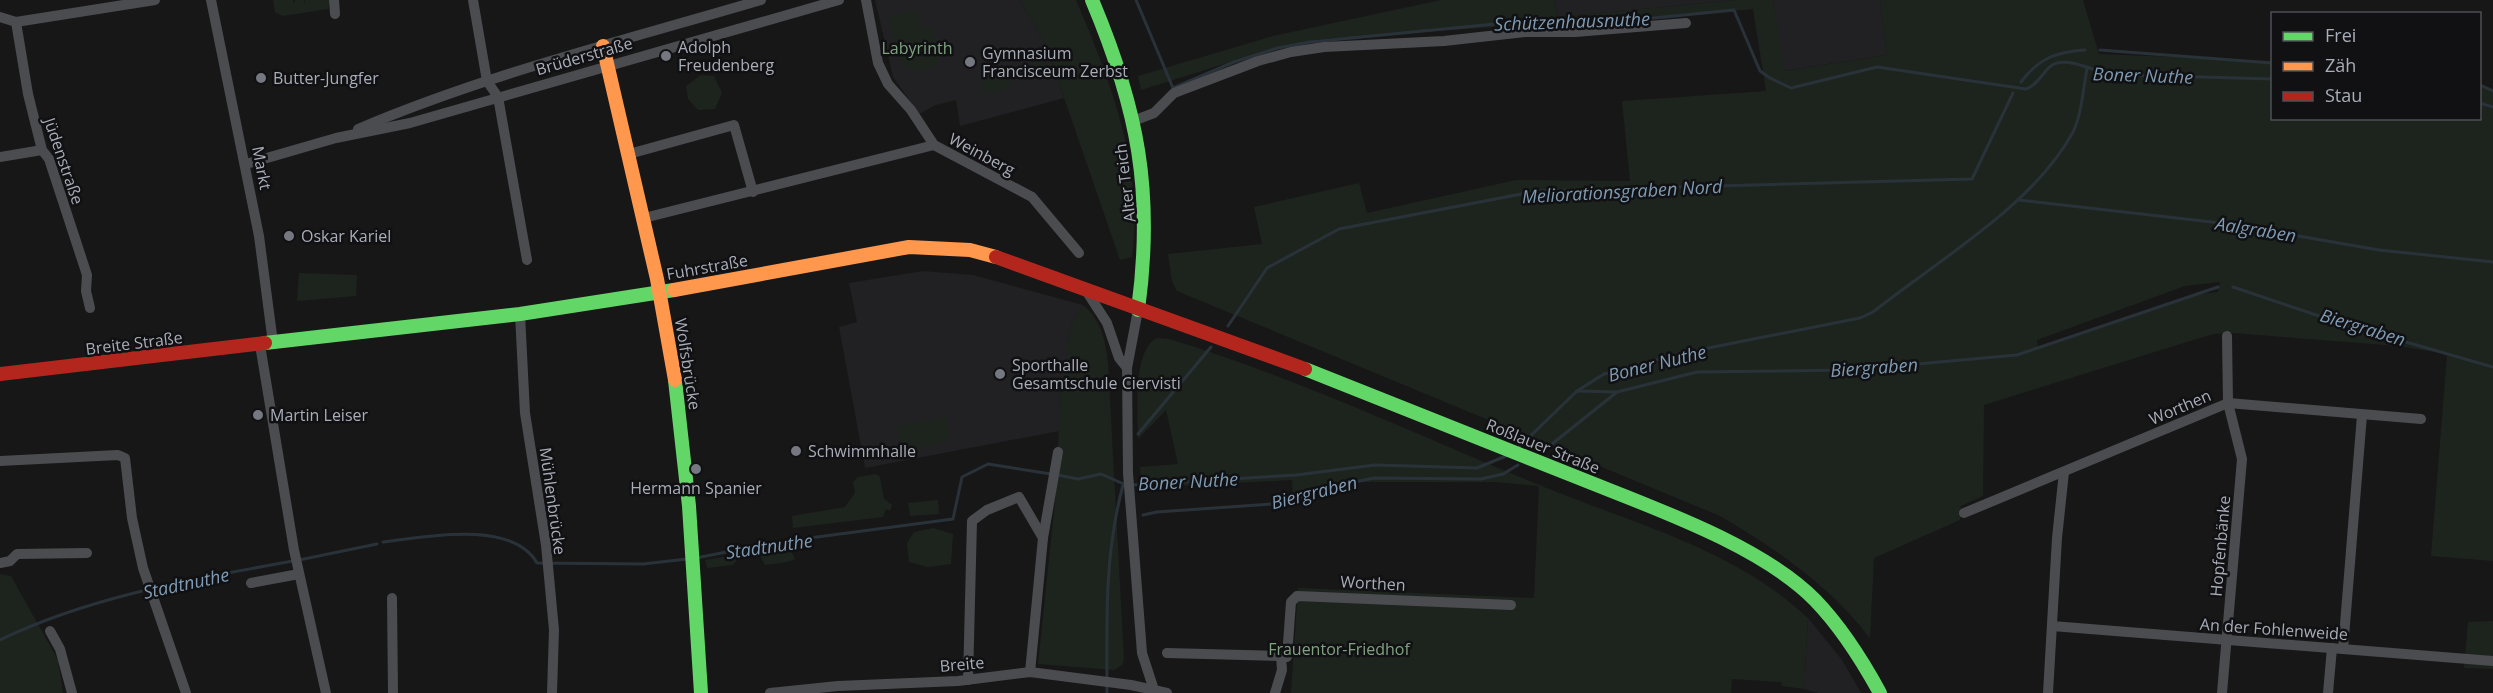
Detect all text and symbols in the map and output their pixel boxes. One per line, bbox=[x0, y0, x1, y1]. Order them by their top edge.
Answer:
water label: Schützenhausnuthe bbox=[1494, 6, 1650, 36]
legend bbox=[2271, 12, 2481, 120]
text: Frei bbox=[2325, 23, 2356, 47]
street label: Brüderstraße bbox=[533, 32, 635, 80]
place label: Adolph Freudenberg bbox=[678, 36, 774, 76]
park label: Labyrinth bbox=[882, 37, 952, 59]
place label: Gymnasium Francisceum Zerbst bbox=[982, 42, 1128, 82]
marker: Adolph Freudenberg bbox=[659, 49, 673, 63]
text: Zäh bbox=[2325, 53, 2356, 77]
marker: Gymnasium Francisceum Zerbst bbox=[963, 55, 977, 69]
water label: Boner Nuthe bbox=[2092, 61, 2194, 89]
place label: Butter-Jungfer bbox=[273, 67, 379, 89]
marker: Butter-Jungfer bbox=[254, 71, 268, 85]
text: Stau bbox=[2325, 83, 2362, 107]
street label: Jüdenstraße bbox=[38, 113, 89, 207]
street label: Weinberg bbox=[945, 127, 1019, 181]
street label: Alter Teich bbox=[1109, 143, 1141, 223]
street label: Markt bbox=[247, 144, 277, 192]
water label: Meliorationsgraben Nord bbox=[1521, 174, 1723, 208]
water label: Aalgraben bbox=[2212, 210, 2298, 247]
place label: Oskar Kariel bbox=[301, 225, 391, 247]
marker: Oskar Kariel bbox=[282, 229, 296, 243]
street label: Fuhrstraße bbox=[665, 249, 749, 285]
water label: Biergraben bbox=[2318, 303, 2408, 351]
street label: Wolfsbrücke bbox=[670, 317, 706, 411]
street label: Breite Straße bbox=[84, 326, 184, 360]
water label: Boner Nuthe bbox=[1605, 339, 1709, 387]
water label: Biergraben bbox=[1829, 352, 1919, 382]
place label: Sporthalle Gesamtschule Ciervisti bbox=[1012, 354, 1181, 394]
marker: Sporthalle Gesamtschule Ciervisti bbox=[993, 367, 1007, 381]
street label: Worthen bbox=[2146, 384, 2214, 430]
place label: Martin Leiser bbox=[270, 404, 369, 426]
marker: Martin Leiser bbox=[251, 408, 265, 422]
street label: Roßlauer Straße bbox=[1483, 413, 1603, 479]
place label: Schwimmhalle bbox=[808, 440, 916, 462]
marker: Schwimmhalle bbox=[789, 444, 803, 458]
street label: Mühlenbrücke bbox=[535, 446, 571, 556]
marker: Hermann Spanier bbox=[689, 462, 703, 476]
water label: Boner Nuthe bbox=[1137, 466, 1239, 496]
water label: Biergraben bbox=[1269, 470, 1359, 514]
place label: Hermann Spanier bbox=[630, 477, 762, 499]
street label: Hopfenbänke bbox=[2205, 495, 2235, 597]
water label: Stadtnuthe bbox=[724, 528, 814, 564]
water label: Stadtnuthe bbox=[141, 562, 231, 604]
street label: Worthen bbox=[1340, 570, 1406, 596]
street label: An der Fohlenweide bbox=[2199, 613, 2349, 645]
park label: Frauentor-Friedhof bbox=[1268, 638, 1411, 660]
street label: Breite bbox=[939, 651, 985, 677]

